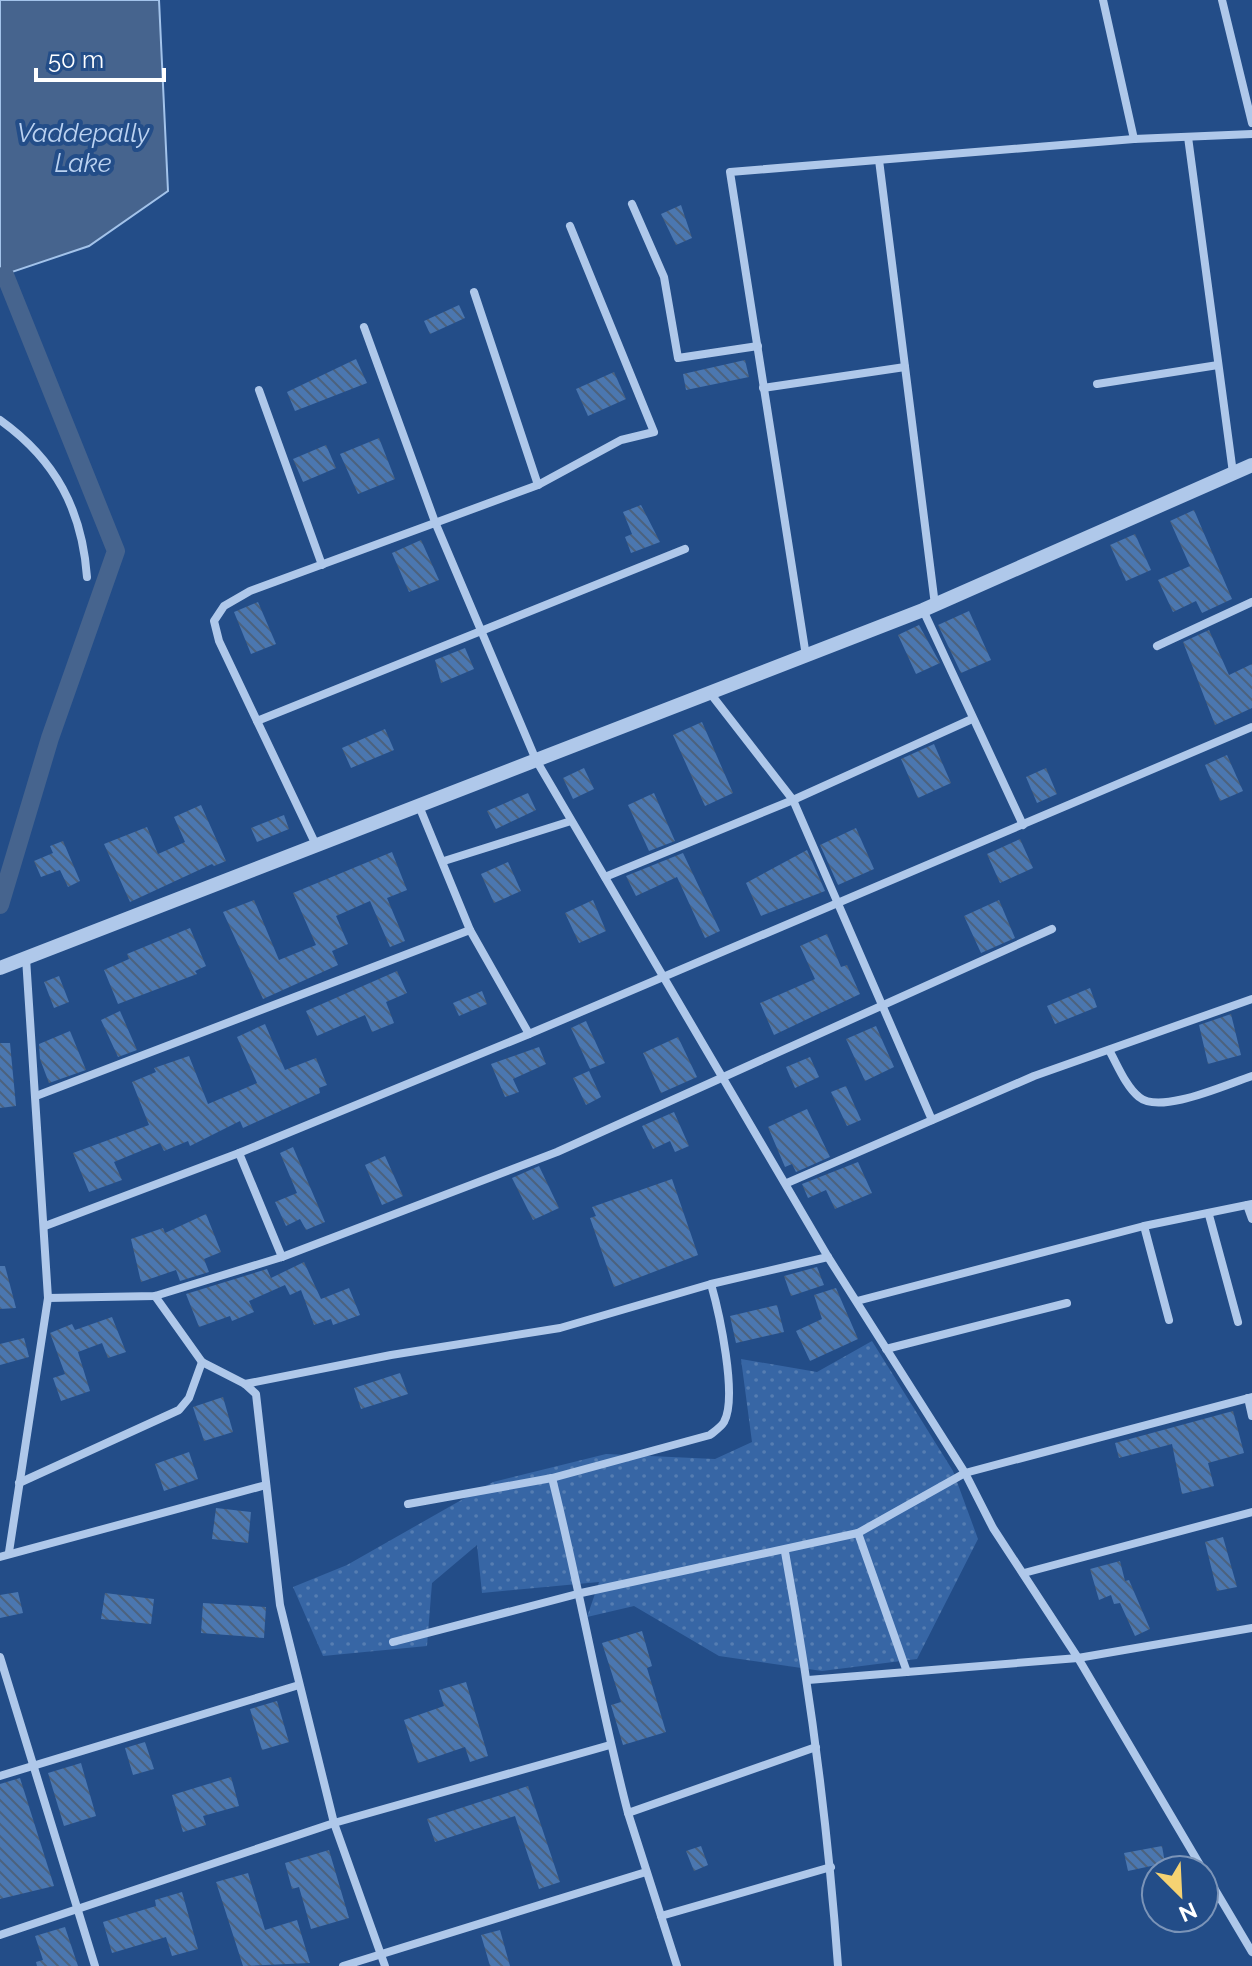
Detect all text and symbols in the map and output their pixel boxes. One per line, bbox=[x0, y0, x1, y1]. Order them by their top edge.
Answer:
scale bar bbox=[36, 32, 164, 82]
text: 50 m bbox=[48, 45, 104, 74]
water label: Vaddepally Lake bbox=[17, 118, 151, 178]
north arrow bbox=[1140, 1854, 1220, 1934]
text: N bbox=[1175, 1897, 1201, 1928]

